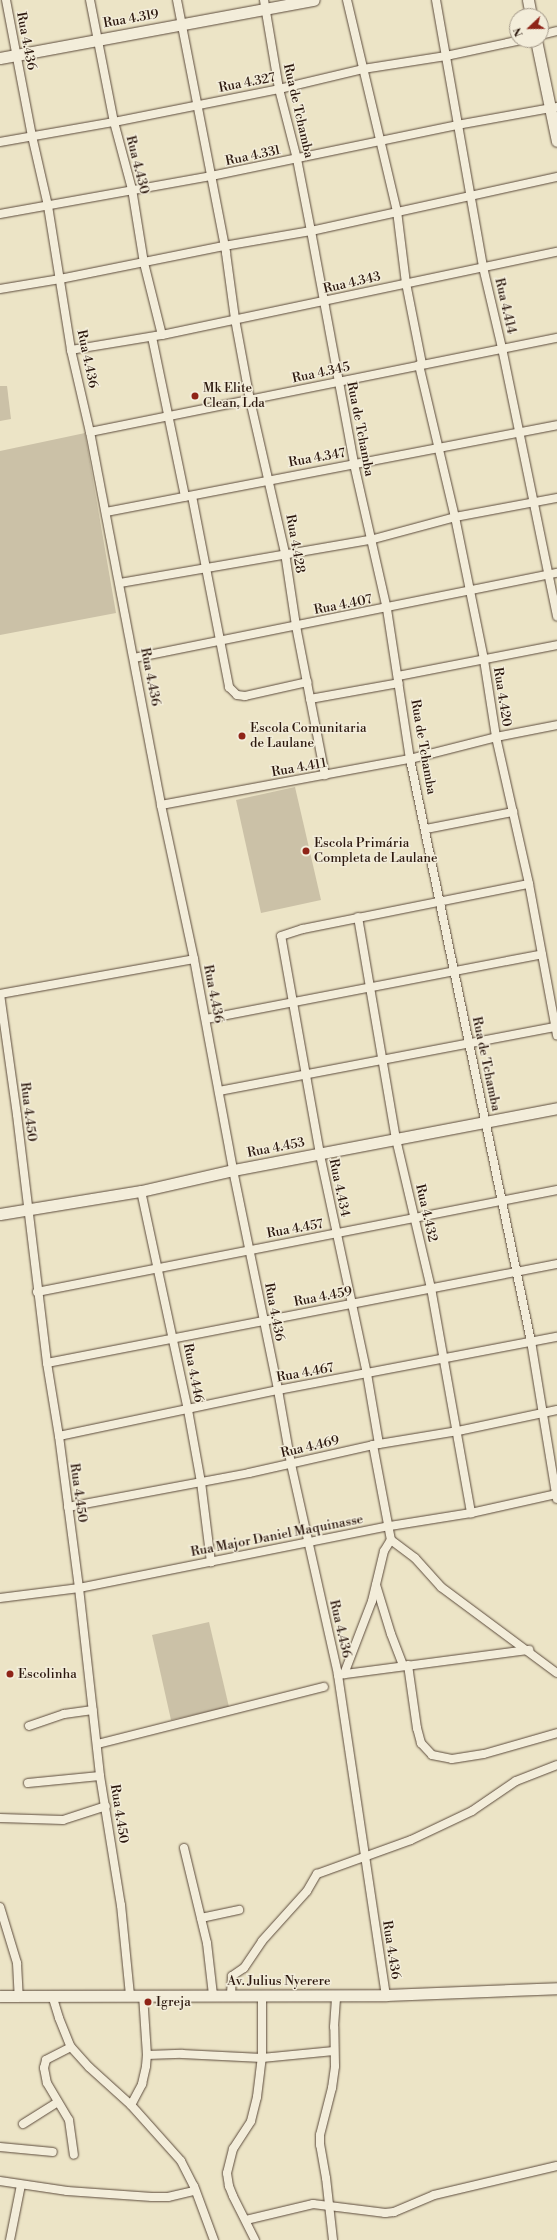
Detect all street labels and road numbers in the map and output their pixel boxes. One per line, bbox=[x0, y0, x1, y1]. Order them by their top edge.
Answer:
street label: Rua 4.319 bbox=[102, 6, 160, 32]
street label: Rua 4.436 bbox=[13, 10, 39, 72]
street label: Rua de Tchamba bbox=[280, 62, 316, 160]
street label: Rua 4.327 bbox=[217, 70, 277, 96]
street label: Rua 4.430 bbox=[122, 134, 152, 196]
street label: Rua 4.331 bbox=[224, 143, 282, 169]
street label: Rua 4.343 bbox=[322, 269, 382, 297]
street label: Rua 4.414 bbox=[491, 277, 519, 335]
street label: Rua 4.436 bbox=[73, 328, 101, 390]
street label: Rua 4.345 bbox=[291, 359, 351, 387]
street label: Rua de Tchamba bbox=[343, 380, 377, 478]
street label: Rua 4.347 bbox=[287, 445, 347, 471]
street label: Rua 4.428 bbox=[282, 513, 308, 575]
street label: Rua 4.407 bbox=[313, 592, 373, 618]
street label: Rua 4.436 bbox=[137, 646, 163, 708]
street label: Rua 4.420 bbox=[490, 666, 514, 728]
street label: Rua de Tchamba bbox=[407, 698, 439, 796]
street label: Rua 4.411 bbox=[270, 755, 328, 781]
street label: Rua 4.436 bbox=[200, 963, 226, 1025]
street label: Rua de Tchamba bbox=[468, 1015, 504, 1113]
street label: Rua 4.450 bbox=[17, 1081, 39, 1143]
street label: Rua 4.453 bbox=[246, 1135, 306, 1161]
street label: Rua 4.434 bbox=[325, 1157, 353, 1219]
street label: Rua 4.432 bbox=[412, 1183, 440, 1243]
street label: Rua 4.457 bbox=[265, 1216, 325, 1242]
street label: Rua 4.436 bbox=[261, 1281, 287, 1343]
street label: Rua 4.459 bbox=[293, 1284, 353, 1310]
street label: Rua 4.446 bbox=[180, 1342, 206, 1404]
street label: Rua 4.467 bbox=[275, 1360, 335, 1386]
street label: Rua 4.469 bbox=[279, 1433, 341, 1461]
street label: Rua 4.450 bbox=[66, 1462, 90, 1524]
street label: Rua Major Daniel Maquinasse bbox=[189, 1512, 365, 1560]
street label: Rua 4.436 bbox=[326, 1598, 354, 1660]
street label: Rua 4.450 bbox=[107, 1783, 131, 1845]
street label: Rua 4.436 bbox=[379, 1920, 403, 1980]
street label: Av. Julius Nyerere bbox=[227, 1973, 331, 1989]

